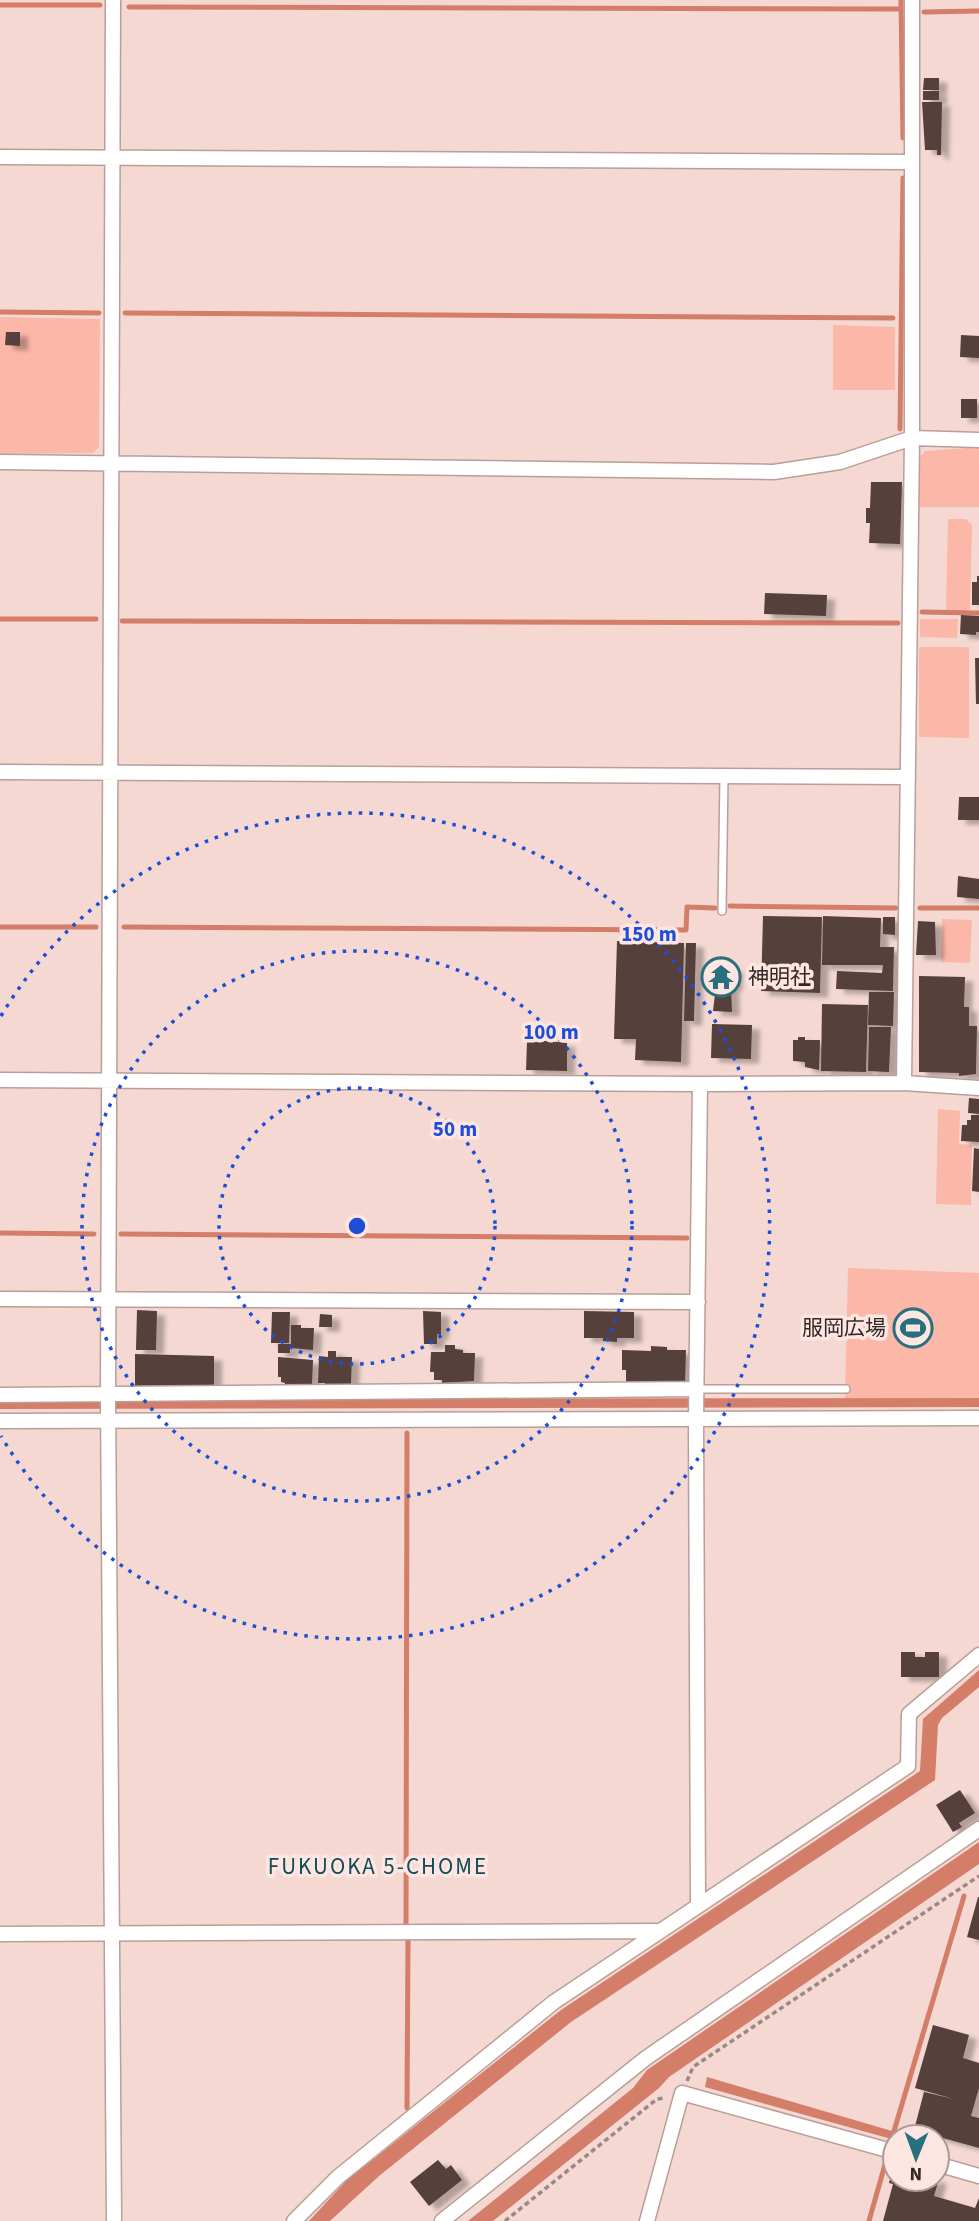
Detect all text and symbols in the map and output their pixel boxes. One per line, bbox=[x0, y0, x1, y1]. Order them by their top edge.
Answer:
text: 150 m bbox=[621, 919, 677, 949]
temple icon: 神明社 bbox=[700, 956, 742, 998]
place label: 神明社 bbox=[748, 962, 811, 992]
text: 100 m bbox=[523, 1017, 579, 1047]
text: 50 m bbox=[433, 1114, 477, 1144]
centre of rings bbox=[345, 1214, 369, 1238]
sports icon: 服岡広場 bbox=[892, 1307, 934, 1349]
place label: 服岡広場 bbox=[802, 1313, 886, 1343]
district label: FUKUOKA 5-CHOME bbox=[268, 1850, 488, 1883]
north arrow bbox=[881, 2123, 951, 2193]
text: N bbox=[909, 2160, 922, 2187]

